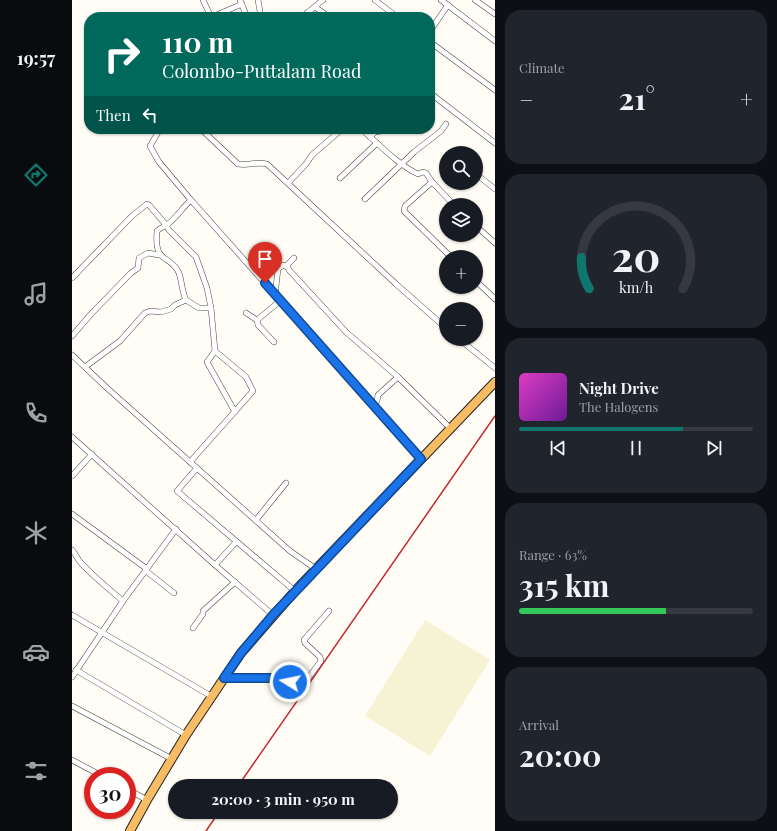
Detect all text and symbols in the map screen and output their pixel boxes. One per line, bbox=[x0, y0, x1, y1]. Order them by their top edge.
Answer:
text: 110 m bbox=[162, 23, 233, 60]
icon: right bbox=[96, 28, 148, 80]
text: 19:57 bbox=[17, 46, 55, 70]
text: Colombo-Puttalam Road bbox=[162, 59, 361, 83]
text: Climate bbox=[519, 59, 565, 76]
text: 21° bbox=[618, 78, 655, 118]
text: − bbox=[519, 84, 533, 114]
text: + bbox=[740, 84, 753, 114]
icon: left bbox=[139, 104, 161, 126]
text: Then bbox=[96, 105, 131, 125]
map controls bbox=[439, 146, 483, 346]
button: search bbox=[439, 146, 483, 190]
icon: directions bbox=[22, 161, 50, 189]
button: layers bbox=[439, 198, 483, 242]
text: 20 bbox=[612, 227, 660, 282]
pin bbox=[248, 242, 282, 283]
icon: arrive bbox=[254, 248, 276, 270]
button: + bbox=[439, 250, 483, 294]
text: km/h bbox=[619, 278, 654, 297]
icon: music bbox=[22, 280, 50, 308]
button: − bbox=[439, 302, 483, 346]
text: Night Drive bbox=[579, 378, 659, 398]
text: The Halogens bbox=[579, 398, 658, 415]
icon: phone bbox=[22, 399, 50, 427]
icon: previous bbox=[547, 437, 569, 459]
icon: pause bbox=[625, 437, 647, 459]
icon: next bbox=[703, 437, 725, 459]
icon: climate bbox=[22, 519, 50, 547]
text: Range · 63% bbox=[519, 546, 587, 563]
text: 315 km bbox=[519, 565, 609, 605]
icon: car bbox=[22, 638, 50, 666]
position arrow bbox=[269, 661, 311, 703]
text: Arrival bbox=[519, 716, 559, 733]
text: 20:00 bbox=[519, 735, 601, 775]
icon: filters bbox=[22, 757, 50, 785]
speed limit sign: 30 bbox=[84, 767, 136, 819]
text: 20:00 · 3 min · 950 m bbox=[211, 789, 355, 809]

